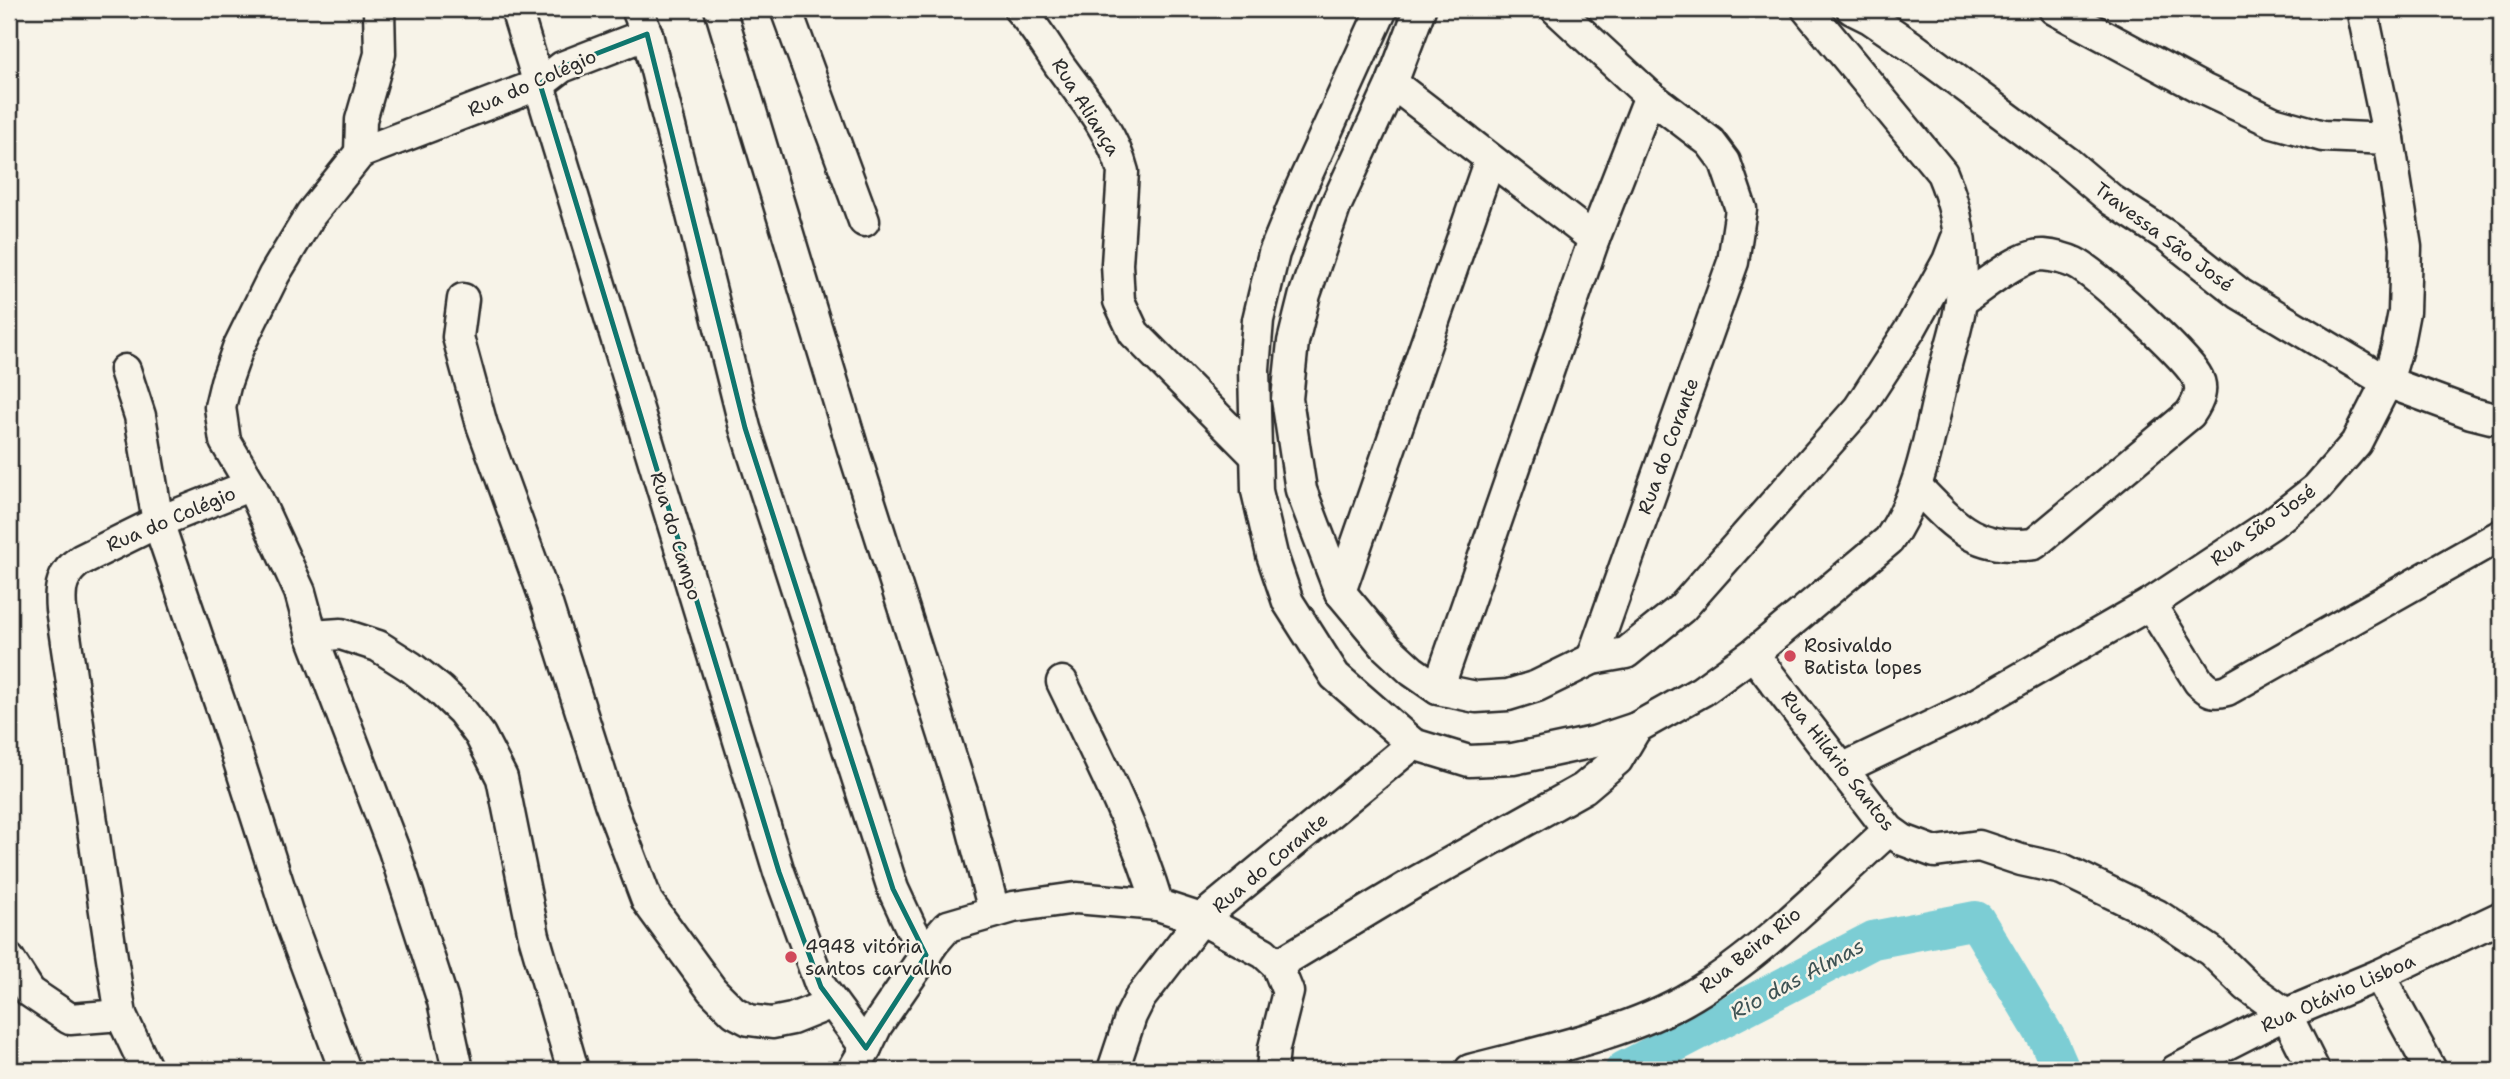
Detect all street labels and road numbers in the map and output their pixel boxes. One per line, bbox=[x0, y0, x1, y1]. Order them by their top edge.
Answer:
street label: Rua do Colégio bbox=[464, 43, 600, 123]
street label: Rua Aliança bbox=[1046, 53, 1126, 161]
street label: Travessa São José bbox=[2089, 176, 2239, 298]
street label: Rua do Corante bbox=[1632, 374, 1704, 518]
street label: Rua do Campo bbox=[645, 469, 707, 603]
street label: Rua São José bbox=[2205, 478, 2321, 572]
street label: Rua do Colégio bbox=[102, 480, 240, 558]
street label: Rua Hilário Santos bbox=[1775, 686, 1901, 836]
street label: Rua do Corante bbox=[1207, 807, 1333, 919]
street label: Rua Beira Rio bbox=[1694, 901, 1806, 999]
street label: Rua Otávio Lisboa bbox=[2257, 948, 2419, 1038]

